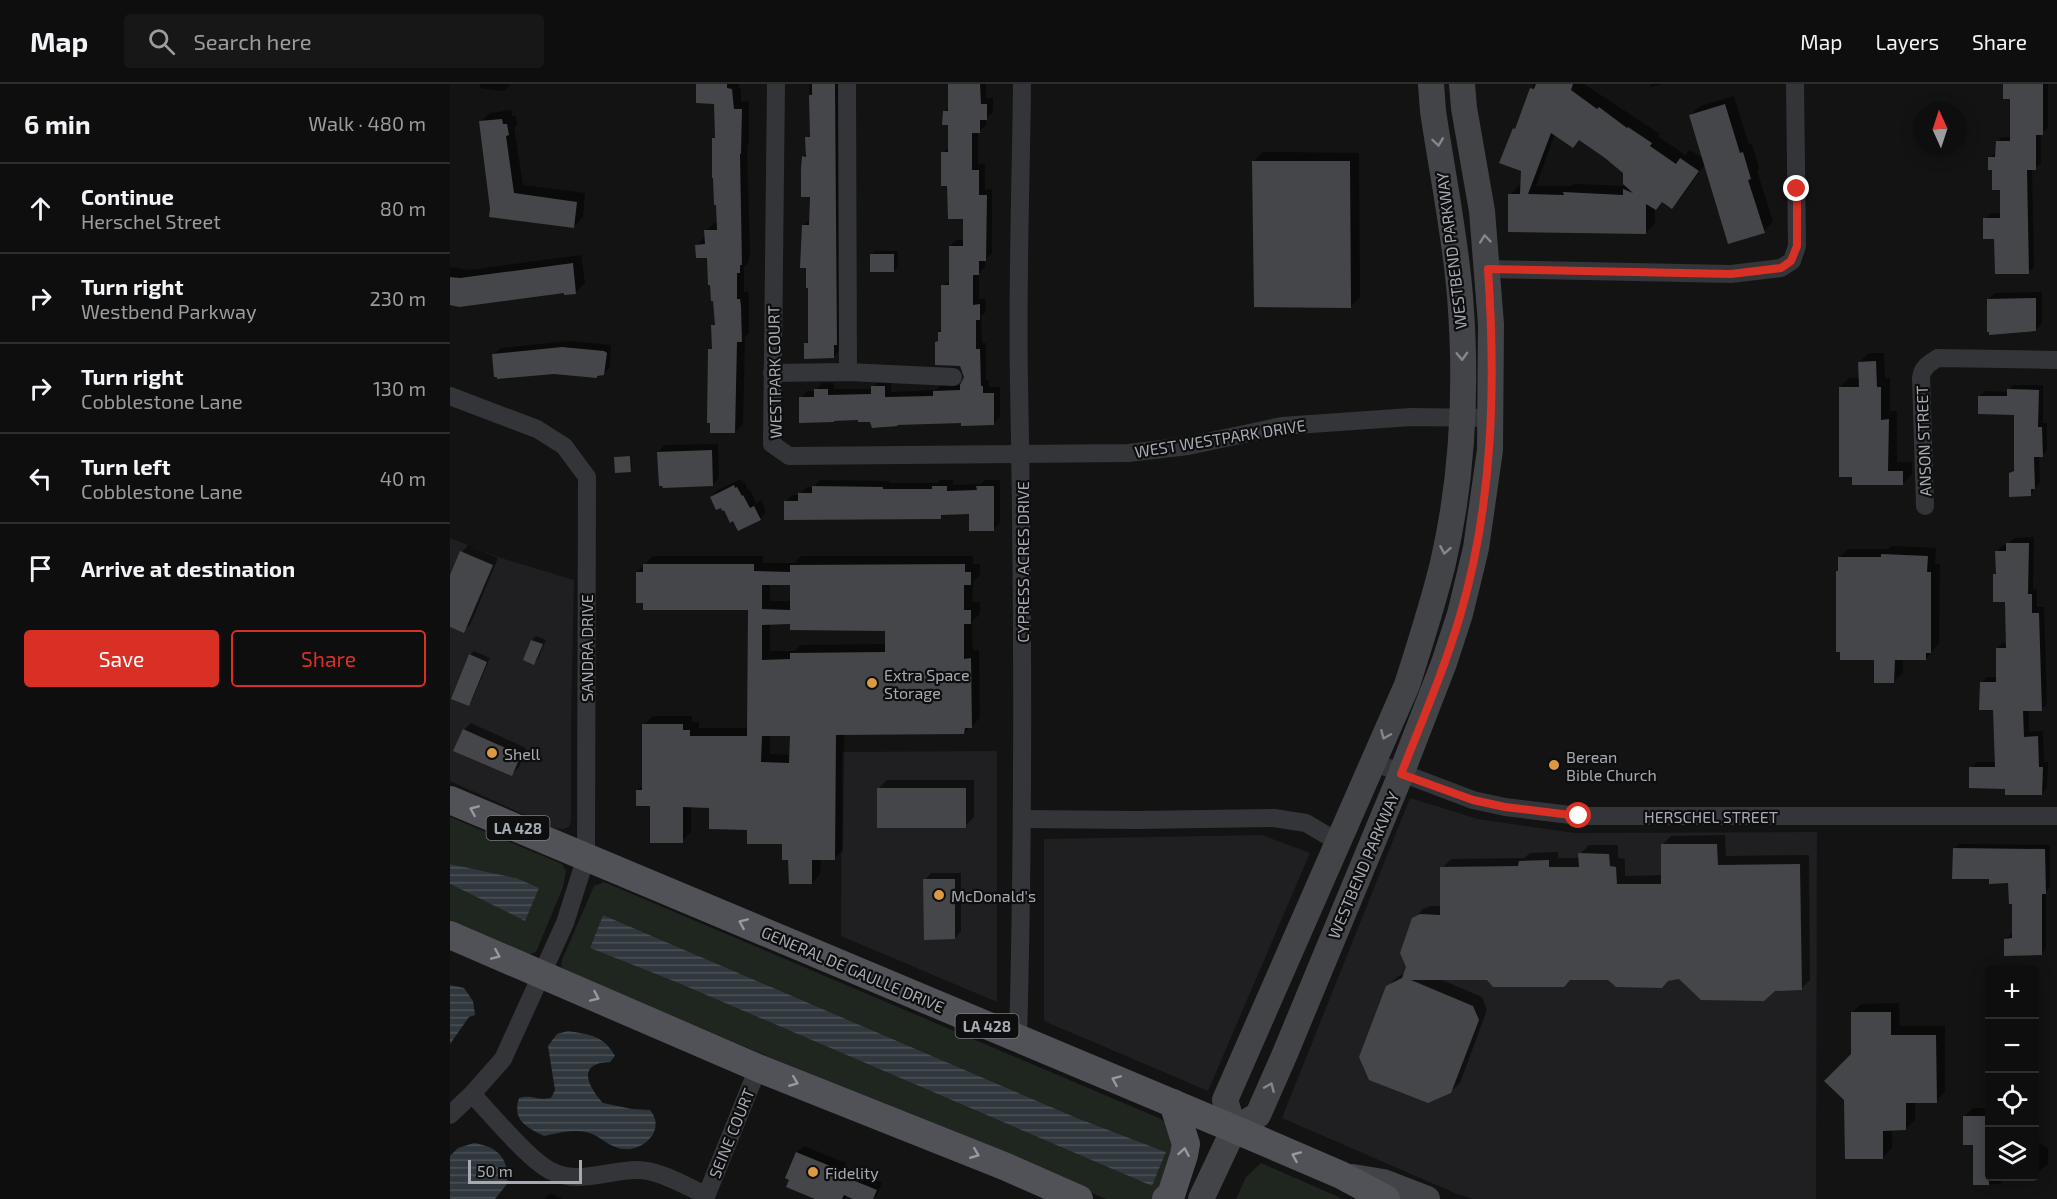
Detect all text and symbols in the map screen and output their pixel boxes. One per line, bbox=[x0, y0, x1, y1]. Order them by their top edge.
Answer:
search box bbox=[124, 14, 544, 68]
text: Map bbox=[30, 24, 88, 58]
icon: search bbox=[145, 25, 178, 58]
text: Search here bbox=[193, 28, 312, 54]
text: Map bbox=[1800, 29, 1842, 54]
text: Layers bbox=[1875, 29, 1939, 54]
text: Share bbox=[1972, 29, 2027, 54]
north arrow bbox=[1913, 102, 1967, 156]
text: 6 min bbox=[24, 108, 91, 139]
text: Walk · 480 m bbox=[308, 111, 426, 135]
one-way arrow bbox=[1431, 138, 1443, 147]
street label: WESTBEND PARKWAY bbox=[1432, 171, 1470, 331]
route end bbox=[1783, 175, 1809, 201]
text: Continue bbox=[81, 183, 174, 209]
icon: ahead bbox=[24, 192, 57, 225]
text: 80 m bbox=[380, 196, 426, 220]
text: Herschel Street bbox=[81, 209, 221, 233]
one-way arrow bbox=[1479, 234, 1492, 243]
text: Turn right bbox=[81, 273, 183, 299]
icon: right bbox=[24, 282, 57, 315]
text: 230 m bbox=[370, 286, 426, 310]
text: Westbend Parkway bbox=[81, 299, 257, 323]
street label: WESTPARK COURT bbox=[763, 305, 785, 439]
one-way arrow bbox=[1456, 352, 1469, 361]
text: Turn right bbox=[81, 363, 183, 389]
icon: right bbox=[24, 372, 57, 405]
text: 130 m bbox=[373, 376, 426, 400]
street label: ANSON STREET bbox=[1912, 385, 1934, 497]
text: Cobblestone Lane bbox=[81, 389, 243, 413]
street label: WEST WESTPARK DRIVE bbox=[1133, 415, 1307, 461]
text: Turn left bbox=[81, 453, 170, 479]
icon: left bbox=[24, 462, 57, 495]
text: 40 m bbox=[380, 466, 426, 490]
text: Cobblestone Lane bbox=[81, 479, 243, 503]
street label: CYPRESS ACRES DRIVE bbox=[1013, 481, 1032, 643]
one-way arrow bbox=[1439, 545, 1452, 555]
icon: arrive bbox=[24, 552, 57, 585]
text: Arrive at destination bbox=[81, 555, 295, 581]
street label: SANDRA DRIVE bbox=[577, 594, 596, 702]
button: Save bbox=[24, 630, 219, 687]
button: Share bbox=[231, 630, 426, 687]
place label: Extra Space Storage bbox=[884, 665, 970, 702]
marker: Extra Space Storage bbox=[865, 676, 879, 690]
one-way arrow bbox=[1380, 729, 1392, 740]
place label: Shell bbox=[504, 744, 541, 763]
marker: Shell bbox=[485, 746, 499, 760]
place label: Berean Bible Church bbox=[1566, 747, 1657, 784]
marker: Berean Bible Church bbox=[1547, 758, 1561, 772]
street label: WESTBEND PARKWAY bbox=[1323, 789, 1403, 941]
route start bbox=[1565, 802, 1591, 828]
one-way arrow bbox=[470, 805, 481, 817]
street label: HERSCHEL STREET bbox=[1644, 807, 1778, 826]
road number: LA 428 bbox=[486, 816, 550, 840]
place label: McDonald's bbox=[951, 886, 1036, 905]
marker: McDonald's bbox=[932, 888, 946, 902]
one-way arrow bbox=[738, 918, 749, 930]
street label: GENERAL DE GAULLE DRIVE bbox=[759, 922, 947, 1016]
one-way arrow bbox=[490, 947, 501, 959]
map controls bbox=[1985, 965, 2039, 1181]
button: + bbox=[1985, 965, 2039, 1019]
one-way arrow bbox=[589, 990, 600, 1002]
road number: LA 428 bbox=[956, 1014, 1018, 1038]
button: − bbox=[1985, 1019, 2039, 1073]
button: locate bbox=[1985, 1073, 2039, 1127]
one-way arrow bbox=[788, 1075, 799, 1087]
one-way arrow bbox=[1111, 1075, 1122, 1087]
one-way arrow bbox=[1263, 1082, 1275, 1093]
street label: SEINE COURT bbox=[704, 1085, 758, 1181]
button: layers bbox=[1985, 1127, 2039, 1181]
one-way arrow bbox=[969, 1147, 980, 1160]
one-way arrow bbox=[1177, 1147, 1189, 1157]
one-way arrow bbox=[1291, 1151, 1302, 1163]
scale bar bbox=[468, 1157, 582, 1184]
text: 50 m bbox=[477, 1161, 513, 1180]
place label: Fidelity bbox=[825, 1163, 879, 1182]
marker: Fidelity bbox=[806, 1165, 820, 1179]

